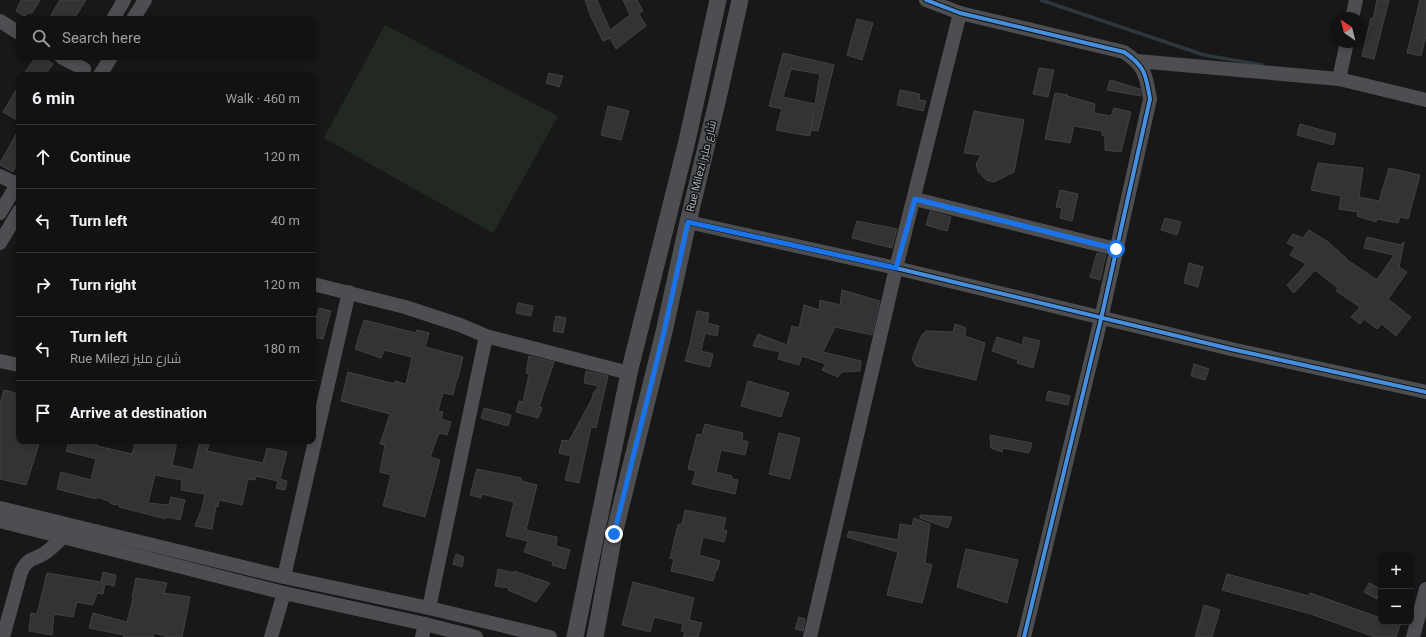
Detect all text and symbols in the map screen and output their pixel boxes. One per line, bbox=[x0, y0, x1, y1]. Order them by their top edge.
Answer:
north arrow bbox=[1330, 12, 1366, 48]
search box bbox=[16, 16, 316, 60]
icon: search bbox=[30, 27, 52, 49]
text: Search here bbox=[62, 29, 141, 47]
text: 6 min bbox=[32, 88, 75, 108]
text: Walk · 460 m bbox=[225, 91, 300, 106]
street label: Rue Milezi شارع مليز bbox=[684, 119, 720, 214]
icon: ahead bbox=[32, 146, 54, 168]
text: Continue bbox=[70, 148, 131, 166]
text: 120 m bbox=[263, 149, 300, 164]
icon: left bbox=[32, 210, 54, 232]
text: Turn left bbox=[70, 212, 127, 230]
text: 40 m bbox=[271, 213, 300, 228]
route start bbox=[1107, 240, 1125, 258]
icon: right bbox=[32, 274, 54, 296]
text: Turn right bbox=[70, 276, 136, 294]
text: 120 m bbox=[263, 277, 300, 292]
text: Turn left bbox=[70, 328, 127, 346]
icon: left bbox=[32, 338, 54, 360]
text: 180 m bbox=[263, 341, 300, 356]
text: Rue Milezi شارع مليز bbox=[70, 351, 181, 366]
icon: arrive bbox=[32, 402, 54, 424]
text: Arrive at destination bbox=[70, 404, 207, 422]
route end bbox=[605, 525, 623, 543]
map controls bbox=[1378, 553, 1414, 625]
button: + bbox=[1378, 553, 1414, 589]
button: − bbox=[1378, 589, 1414, 625]

